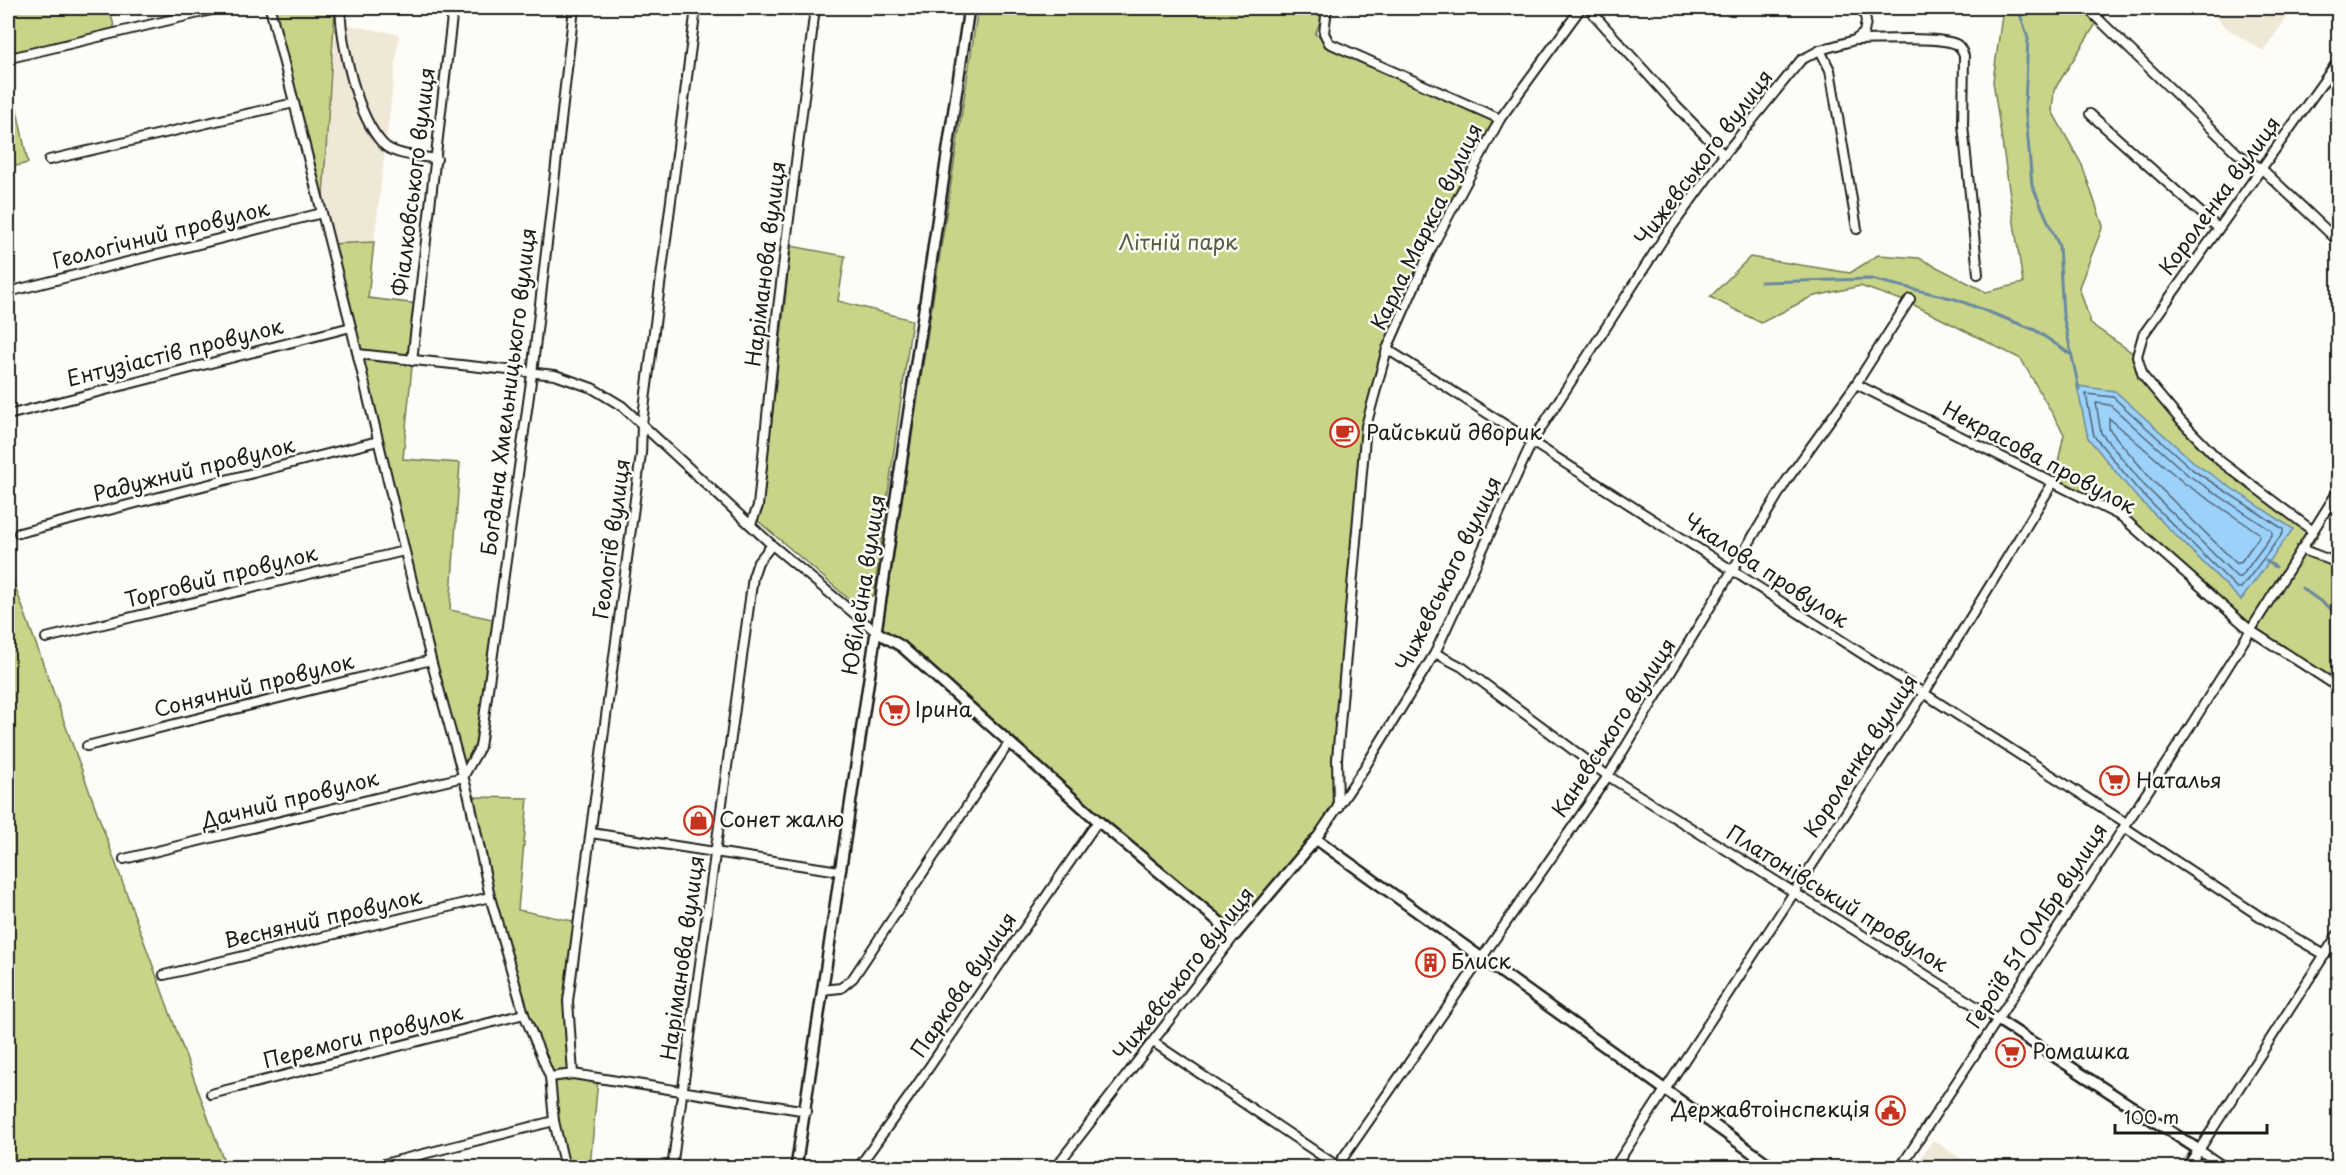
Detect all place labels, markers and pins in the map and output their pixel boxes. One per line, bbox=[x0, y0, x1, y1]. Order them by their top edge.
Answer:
place label: Райський дворик bbox=[1366, 415, 1542, 447]
cafe icon: Райський дворик bbox=[1329, 417, 1361, 449]
place label: Ірина bbox=[915, 692, 973, 724]
supermarket icon: Ірина bbox=[878, 694, 910, 726]
place label: Наталья bbox=[2136, 763, 2222, 795]
supermarket icon: Наталья bbox=[2099, 765, 2131, 797]
place label: Сонет жалю bbox=[719, 802, 844, 834]
shop icon: Сонет жалю bbox=[682, 804, 714, 836]
place label: Блиск bbox=[1451, 944, 1512, 976]
building icon: Блиск bbox=[1414, 946, 1446, 978]
place label: Ромашка bbox=[2032, 1034, 2130, 1066]
supermarket icon: Ромашка bbox=[1995, 1036, 2027, 1068]
place label: Державтоінспекція bbox=[1670, 1092, 1870, 1124]
public building icon: Державтоінспекція bbox=[1875, 1094, 1907, 1126]

